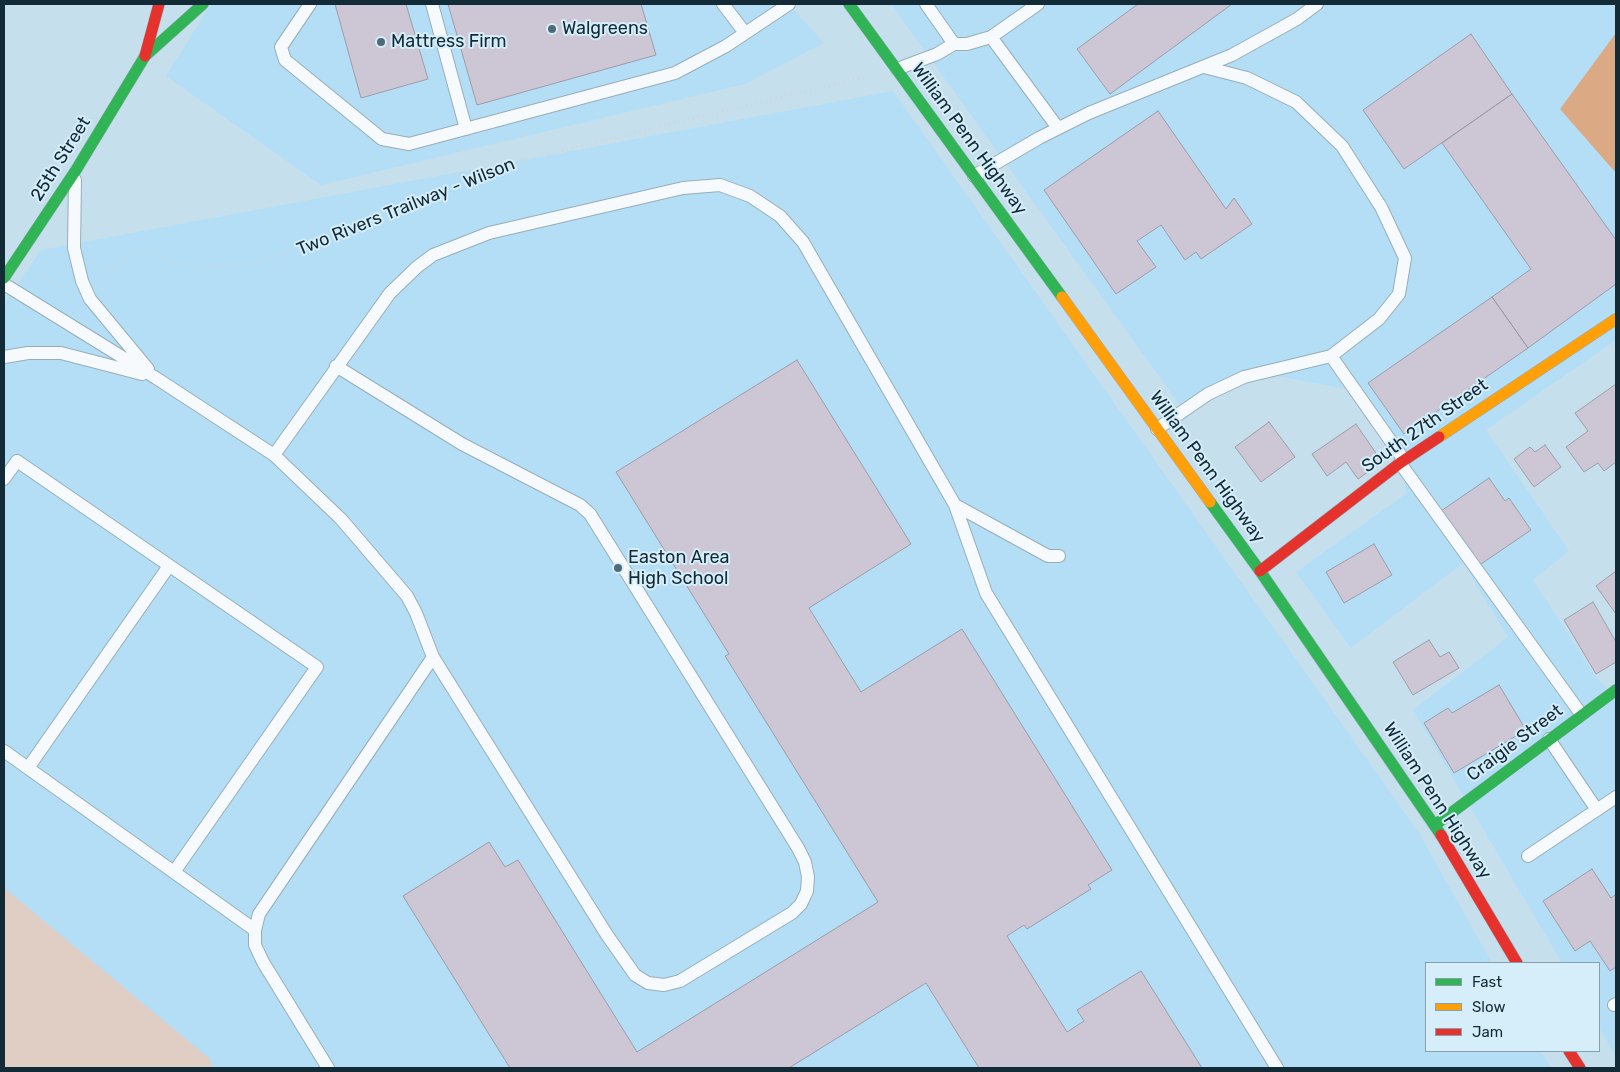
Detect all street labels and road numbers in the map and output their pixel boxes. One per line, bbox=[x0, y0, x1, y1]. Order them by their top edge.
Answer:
street label: William Penn Highway bbox=[907, 59, 1031, 219]
street label: 25th Street bbox=[26, 113, 96, 205]
street label: Two Rivers Trailway - Wilson bbox=[294, 153, 518, 261]
street label: South 27th Street bbox=[1358, 374, 1492, 478]
street label: William Penn Highway bbox=[1145, 387, 1269, 547]
street label: Craigie Street bbox=[1463, 700, 1567, 786]
street label: William Penn Highway bbox=[1378, 719, 1496, 883]

